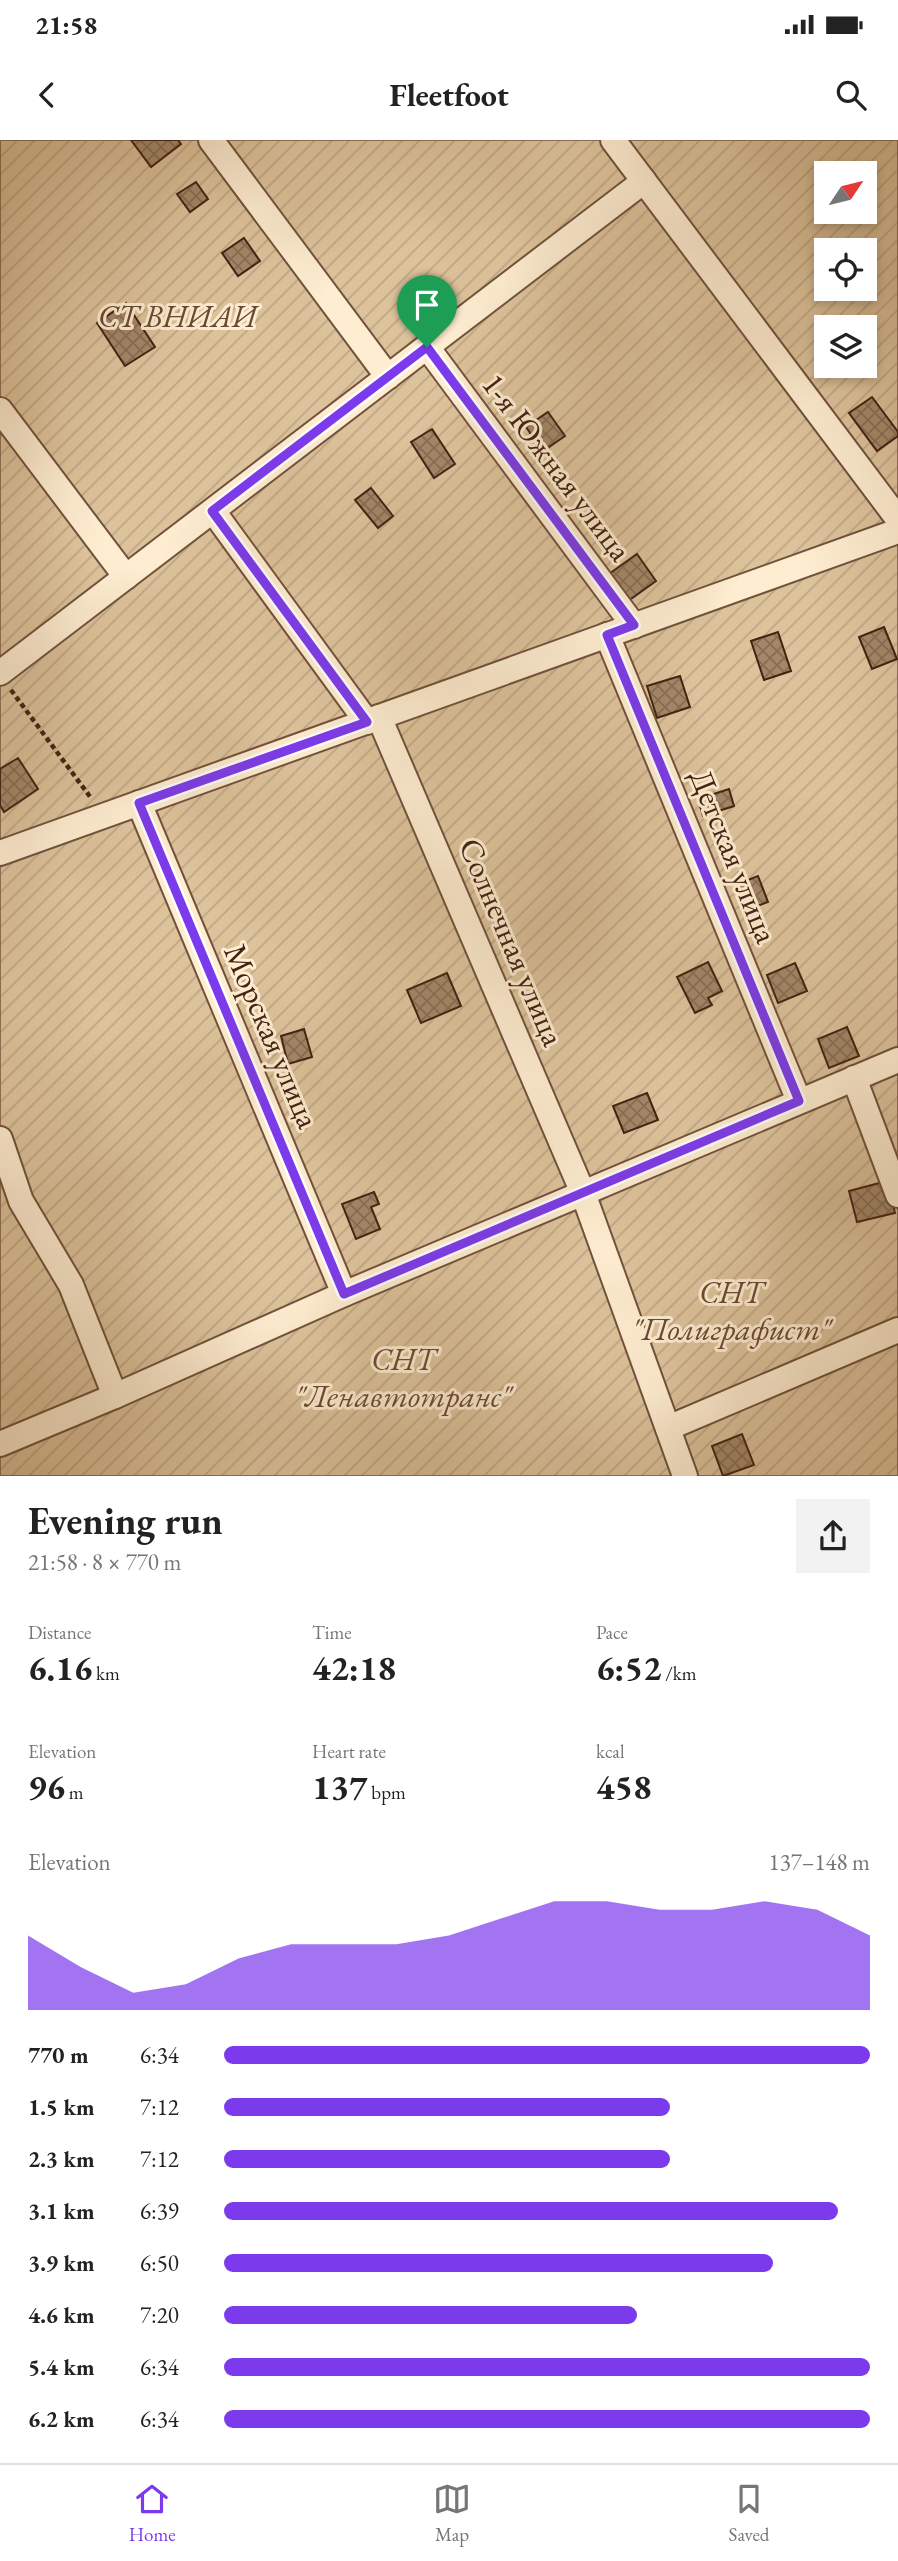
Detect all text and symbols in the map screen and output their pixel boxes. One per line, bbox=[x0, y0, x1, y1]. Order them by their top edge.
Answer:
text: 21:58 bbox=[35, 8, 97, 42]
text: Fleetfoot bbox=[389, 74, 509, 116]
icon: back bbox=[28, 76, 66, 114]
icon: search bbox=[832, 76, 870, 114]
north arrow bbox=[814, 161, 877, 224]
map controls bbox=[814, 161, 877, 378]
button: locate bbox=[814, 238, 877, 301]
pin bbox=[397, 275, 457, 347]
icon: arrive bbox=[408, 286, 446, 324]
park label: СТ ВНИАИ bbox=[98, 295, 260, 337]
button: layers bbox=[814, 315, 877, 378]
street label: 1-я Южная улица bbox=[473, 365, 642, 570]
street label: Детская улица bbox=[680, 763, 788, 949]
street label: Солнечная улица bbox=[449, 832, 575, 1052]
street label: Морская улица bbox=[214, 937, 330, 1135]
park label: СНТ "Полиграфист" bbox=[631, 1271, 834, 1350]
park label: СНТ "Ленавтотранс" bbox=[295, 1338, 515, 1417]
text: Evening run bbox=[28, 1496, 223, 1545]
button: share bbox=[796, 1499, 870, 1573]
text: 21:58 · 8 × 770 m bbox=[28, 1547, 181, 1577]
text: Distance bbox=[28, 1620, 91, 1645]
text: Time bbox=[312, 1620, 352, 1645]
text: Pace bbox=[596, 1620, 628, 1645]
text: 6.16 bbox=[28, 1645, 92, 1690]
text: 42:18 bbox=[312, 1645, 396, 1690]
text: 6:52 bbox=[596, 1645, 661, 1690]
text: km bbox=[92, 1661, 120, 1686]
text: /km bbox=[661, 1661, 697, 1686]
text: Elevation bbox=[28, 1739, 96, 1764]
text: Heart rate bbox=[312, 1739, 386, 1764]
text: kcal bbox=[596, 1739, 625, 1764]
text: 96 bbox=[28, 1764, 65, 1809]
text: 137 bbox=[312, 1764, 368, 1809]
text: 458 bbox=[596, 1764, 652, 1809]
text: m bbox=[65, 1780, 84, 1805]
text: bpm bbox=[368, 1780, 406, 1805]
text: Elevation bbox=[28, 1847, 111, 1877]
text: 137–148 m bbox=[769, 1847, 870, 1877]
text: 770 m bbox=[28, 2040, 89, 2070]
text: 6:34 bbox=[140, 2040, 179, 2070]
text: 1.5 km bbox=[28, 2092, 95, 2122]
text: 7:12 bbox=[140, 2092, 179, 2122]
text: 2.3 km bbox=[28, 2144, 95, 2174]
text: 7:12 bbox=[140, 2144, 179, 2174]
text: 3.1 km bbox=[28, 2196, 95, 2226]
text: 6:39 bbox=[140, 2196, 179, 2226]
text: 3.9 km bbox=[28, 2248, 95, 2278]
text: 6:50 bbox=[140, 2248, 179, 2278]
text: 4.6 km bbox=[28, 2300, 95, 2330]
text: 7:20 bbox=[140, 2300, 179, 2330]
text: 5.4 km bbox=[28, 2352, 95, 2382]
text: 6:34 bbox=[140, 2352, 179, 2382]
text: 6.2 km bbox=[28, 2404, 95, 2434]
text: 6:34 bbox=[140, 2404, 179, 2434]
tab: Home bbox=[129, 2480, 176, 2547]
tab: Map bbox=[433, 2480, 471, 2547]
tab: Saved bbox=[729, 2480, 769, 2547]

